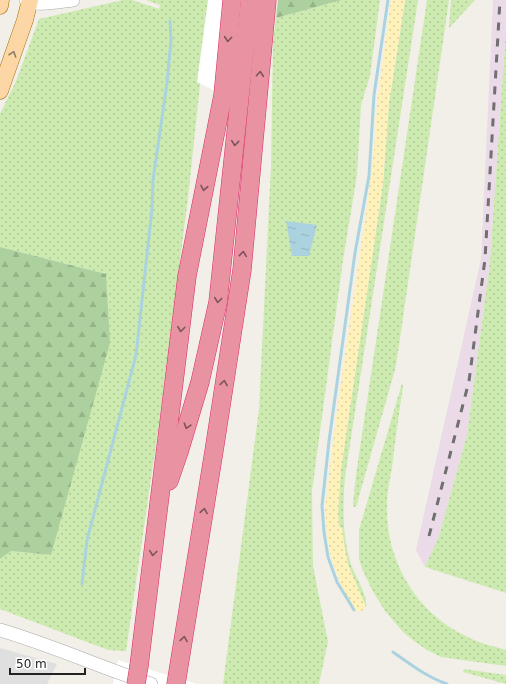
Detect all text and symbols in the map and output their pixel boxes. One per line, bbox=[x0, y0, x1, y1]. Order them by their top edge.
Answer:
one-way arrow bbox=[224, 36, 233, 42]
one-way arrow bbox=[9, 51, 17, 58]
one-way arrow bbox=[256, 71, 265, 77]
one-way arrow bbox=[231, 140, 240, 146]
one-way arrow bbox=[201, 185, 209, 191]
one-way arrow bbox=[238, 251, 247, 257]
one-way arrow bbox=[214, 297, 223, 303]
one-way arrow bbox=[176, 326, 185, 332]
one-way arrow bbox=[220, 380, 228, 386]
one-way arrow bbox=[183, 422, 192, 429]
one-way arrow bbox=[200, 508, 208, 514]
one-way arrow bbox=[149, 550, 158, 556]
one-way arrow bbox=[179, 636, 188, 642]
scale bar bbox=[10, 650, 85, 676]
text: 50 m bbox=[16, 657, 47, 671]

